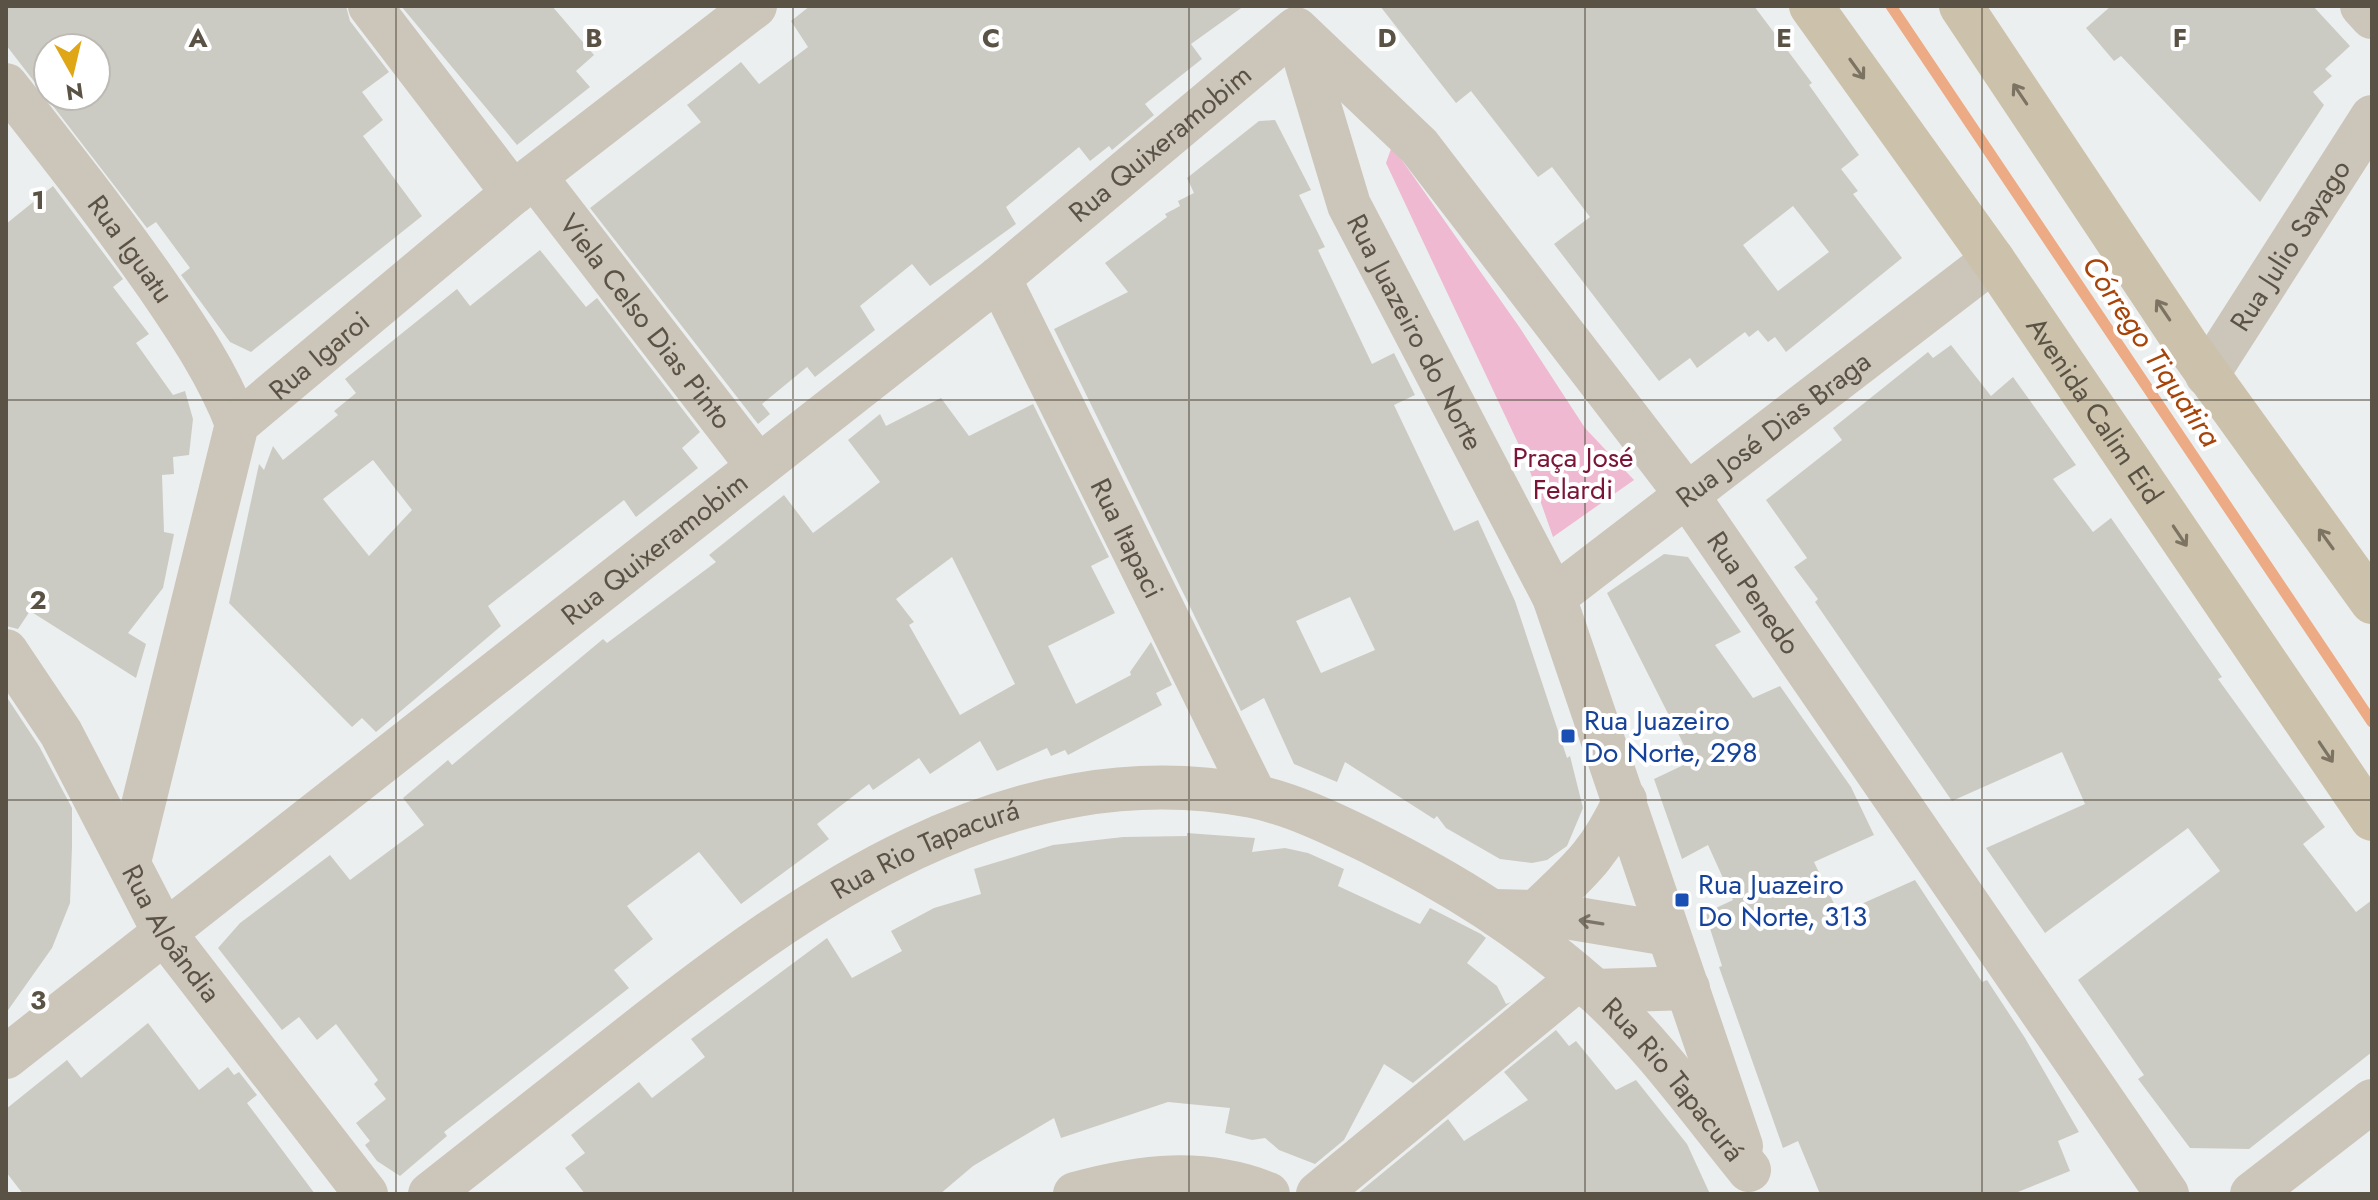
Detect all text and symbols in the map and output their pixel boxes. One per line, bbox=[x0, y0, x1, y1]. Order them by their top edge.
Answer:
text: A bbox=[187, 19, 208, 57]
text: B bbox=[585, 19, 603, 57]
text: C bbox=[982, 19, 1000, 57]
text: D bbox=[1377, 19, 1397, 57]
text: E bbox=[1776, 19, 1792, 57]
text: F bbox=[2173, 19, 2187, 57]
north arrow bbox=[32, 32, 112, 112]
street label: Rua Quixeramobim bbox=[1060, 54, 1260, 232]
one-way arrow bbox=[1849, 58, 1865, 80]
text: N bbox=[64, 75, 86, 109]
one-way arrow bbox=[2011, 83, 2028, 105]
street label: Rua Julio Sayago bbox=[2220, 151, 2360, 339]
text: 1 bbox=[31, 181, 45, 219]
street label: Rua Iguatu bbox=[78, 186, 184, 311]
street label: Viela Celso Dias Pinto bbox=[550, 205, 743, 438]
street label: Rua Juazeiro do Norte bbox=[1337, 207, 1494, 457]
water label: Córrego Tiquatira bbox=[2072, 247, 2232, 456]
one-way arrow bbox=[2155, 300, 2172, 322]
street label: Rua Igaroi bbox=[260, 301, 378, 410]
street label: Avenida Calim Eid bbox=[2017, 308, 2173, 512]
street label: Rua José Dias Braga bbox=[1667, 341, 1879, 517]
park label: Praça José Felardi bbox=[1513, 437, 1633, 510]
street label: Rua Quixeramobim bbox=[552, 462, 756, 635]
street label: Rua Itapaci bbox=[1080, 471, 1175, 605]
street label: Rua Penedo bbox=[1697, 523, 1811, 663]
one-way arrow bbox=[2172, 525, 2188, 547]
one-way arrow bbox=[2318, 529, 2335, 550]
text: 2 bbox=[29, 581, 47, 619]
place label: Rua Juazeiro Do Norte, 298 bbox=[1584, 700, 1757, 773]
marker: Rua Juazeiro Do Norte, 298 bbox=[1559, 727, 1577, 745]
one-way arrow bbox=[2318, 740, 2334, 762]
street label: Rua Rio Tapacurá bbox=[823, 789, 1024, 909]
street label: Rua Aloândia bbox=[112, 857, 231, 1011]
place label: Rua Juazeiro Do Norte, 313 bbox=[1698, 864, 1867, 937]
marker: Rua Juazeiro Do Norte, 313 bbox=[1673, 891, 1691, 909]
one-way arrow bbox=[1579, 913, 1605, 928]
text: 3 bbox=[30, 981, 46, 1019]
street label: Rua Rio Tapacurá bbox=[1593, 988, 1755, 1170]

